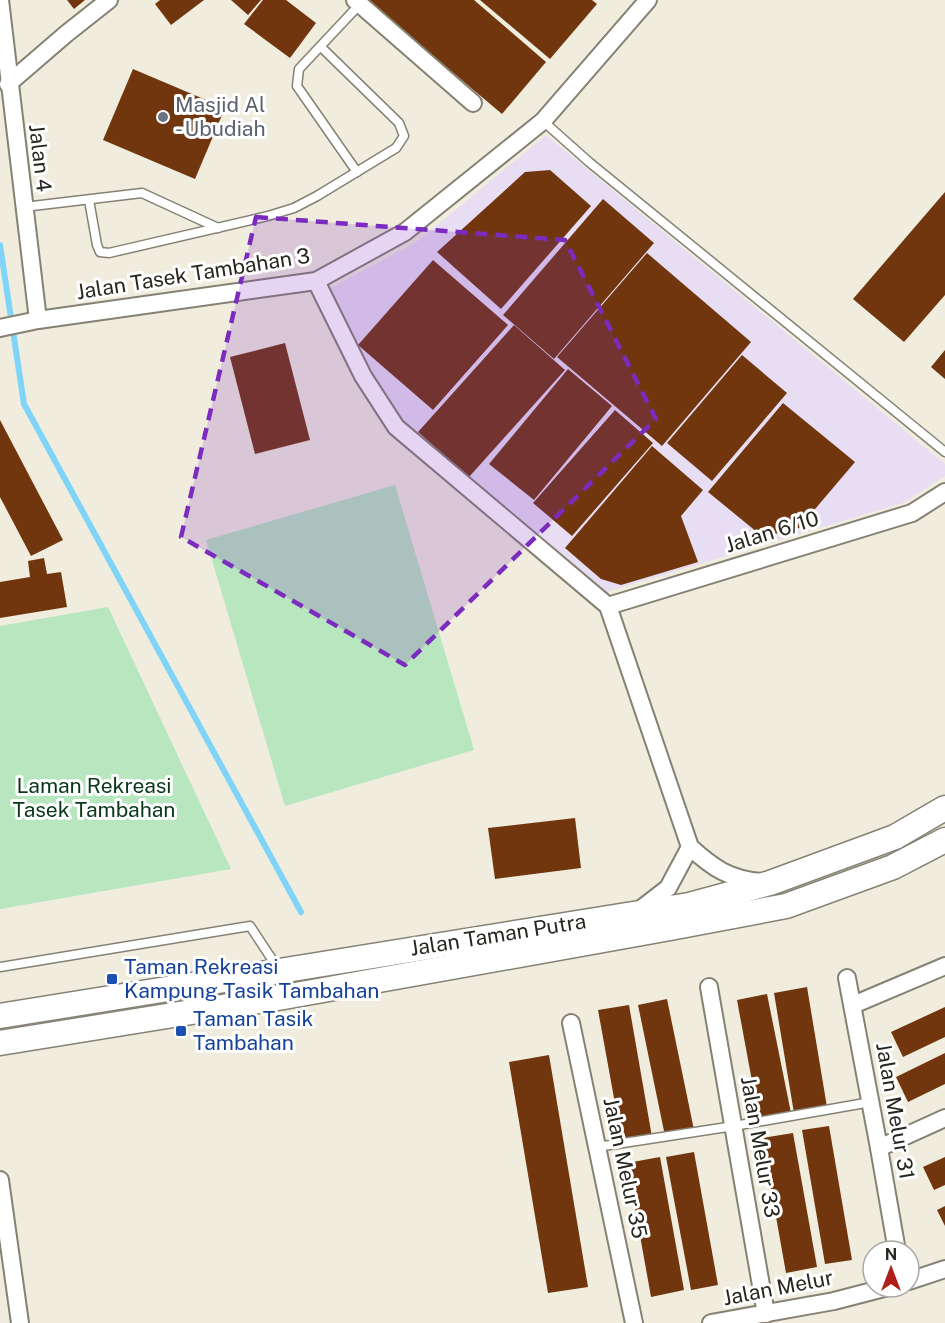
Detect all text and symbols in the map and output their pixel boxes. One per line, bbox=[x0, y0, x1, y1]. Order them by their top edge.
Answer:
place label: Masjid Al - Ubudiah bbox=[175, 92, 266, 141]
marker: Masjid Al - Ubudiah bbox=[156, 110, 170, 124]
street label: Jalan 4 bbox=[24, 123, 57, 193]
street label: Jalan Tasek Tambahan 3 bbox=[74, 243, 311, 304]
street label: Jalan 6/10 bbox=[722, 505, 822, 558]
park label: Laman Rekreasi Tasek Tambahan bbox=[13, 773, 175, 822]
street label: Jalan Taman Putra bbox=[408, 908, 588, 961]
place label: Taman Rekreasi Kampung Tasik Tambahan bbox=[124, 954, 379, 1003]
marker: Taman Rekreasi Kampung Tasik Tambahan bbox=[105, 972, 119, 986]
place label: Taman Tasik Tambahan bbox=[193, 1006, 313, 1055]
marker: Taman Tasik Tambahan bbox=[174, 1024, 188, 1038]
street label: Jalan Melur 31 bbox=[871, 1040, 920, 1181]
street label: Jalan Melur 33 bbox=[736, 1074, 785, 1220]
street label: Jalan Melur 35 bbox=[598, 1095, 653, 1241]
north arrow bbox=[861, 1239, 921, 1299]
text: N bbox=[885, 1245, 897, 1264]
street label: Jalan Melur bbox=[721, 1265, 835, 1310]

